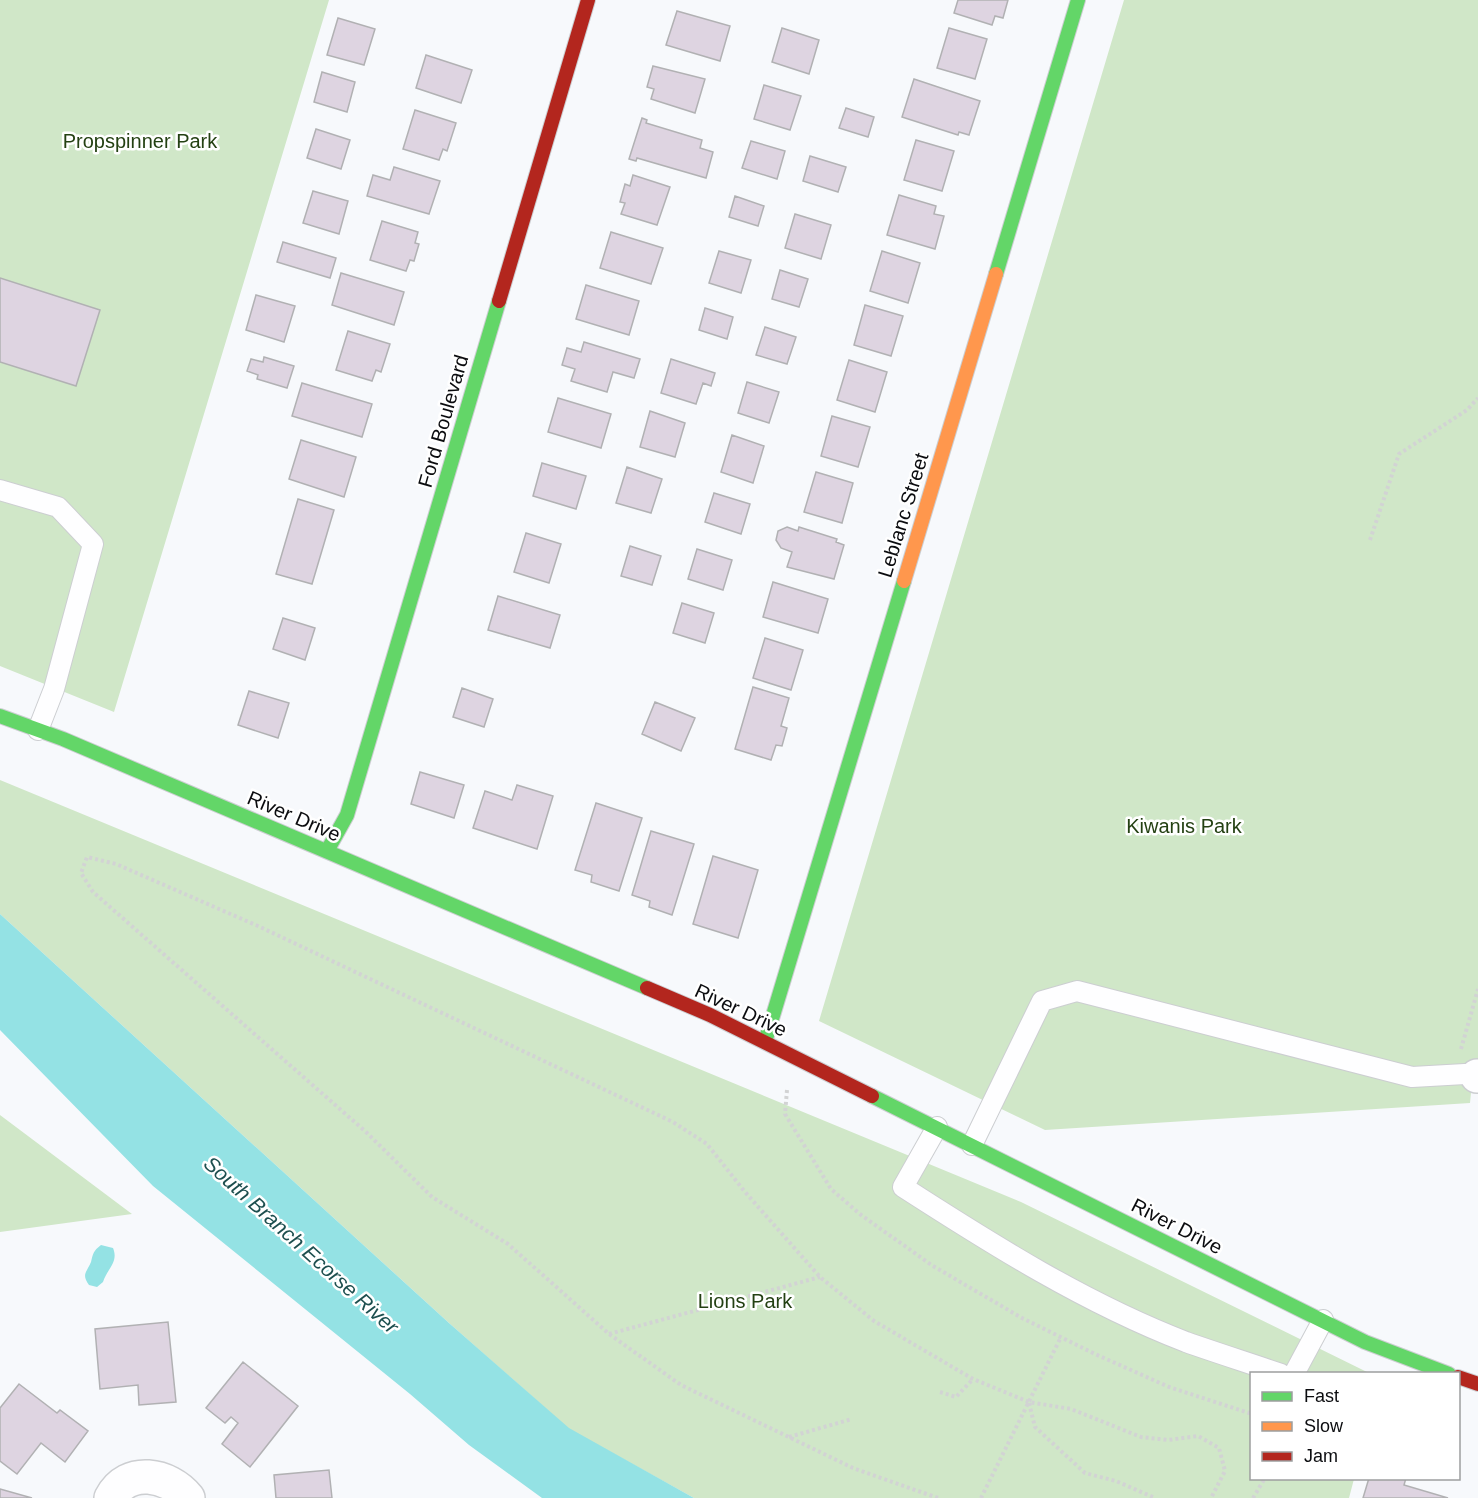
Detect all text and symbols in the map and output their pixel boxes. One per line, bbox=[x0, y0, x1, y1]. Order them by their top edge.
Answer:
park label: Propspinner Park bbox=[63, 130, 218, 152]
street label: Ford Boulevard bbox=[414, 352, 472, 490]
street label: Leblanc Street bbox=[874, 450, 933, 580]
street label: River Drive bbox=[244, 787, 344, 845]
park label: Kiwanis Park bbox=[1126, 815, 1243, 837]
street label: River Drive bbox=[692, 979, 790, 1041]
water label: South Branch Ecorse River bbox=[200, 1151, 404, 1339]
street label: River Drive bbox=[1128, 1194, 1226, 1258]
park label: Lions Park bbox=[698, 1290, 793, 1312]
legend bbox=[1250, 1372, 1460, 1480]
text: Fast bbox=[1304, 1386, 1339, 1406]
text: Slow bbox=[1304, 1416, 1344, 1436]
text: Jam bbox=[1304, 1446, 1338, 1466]

